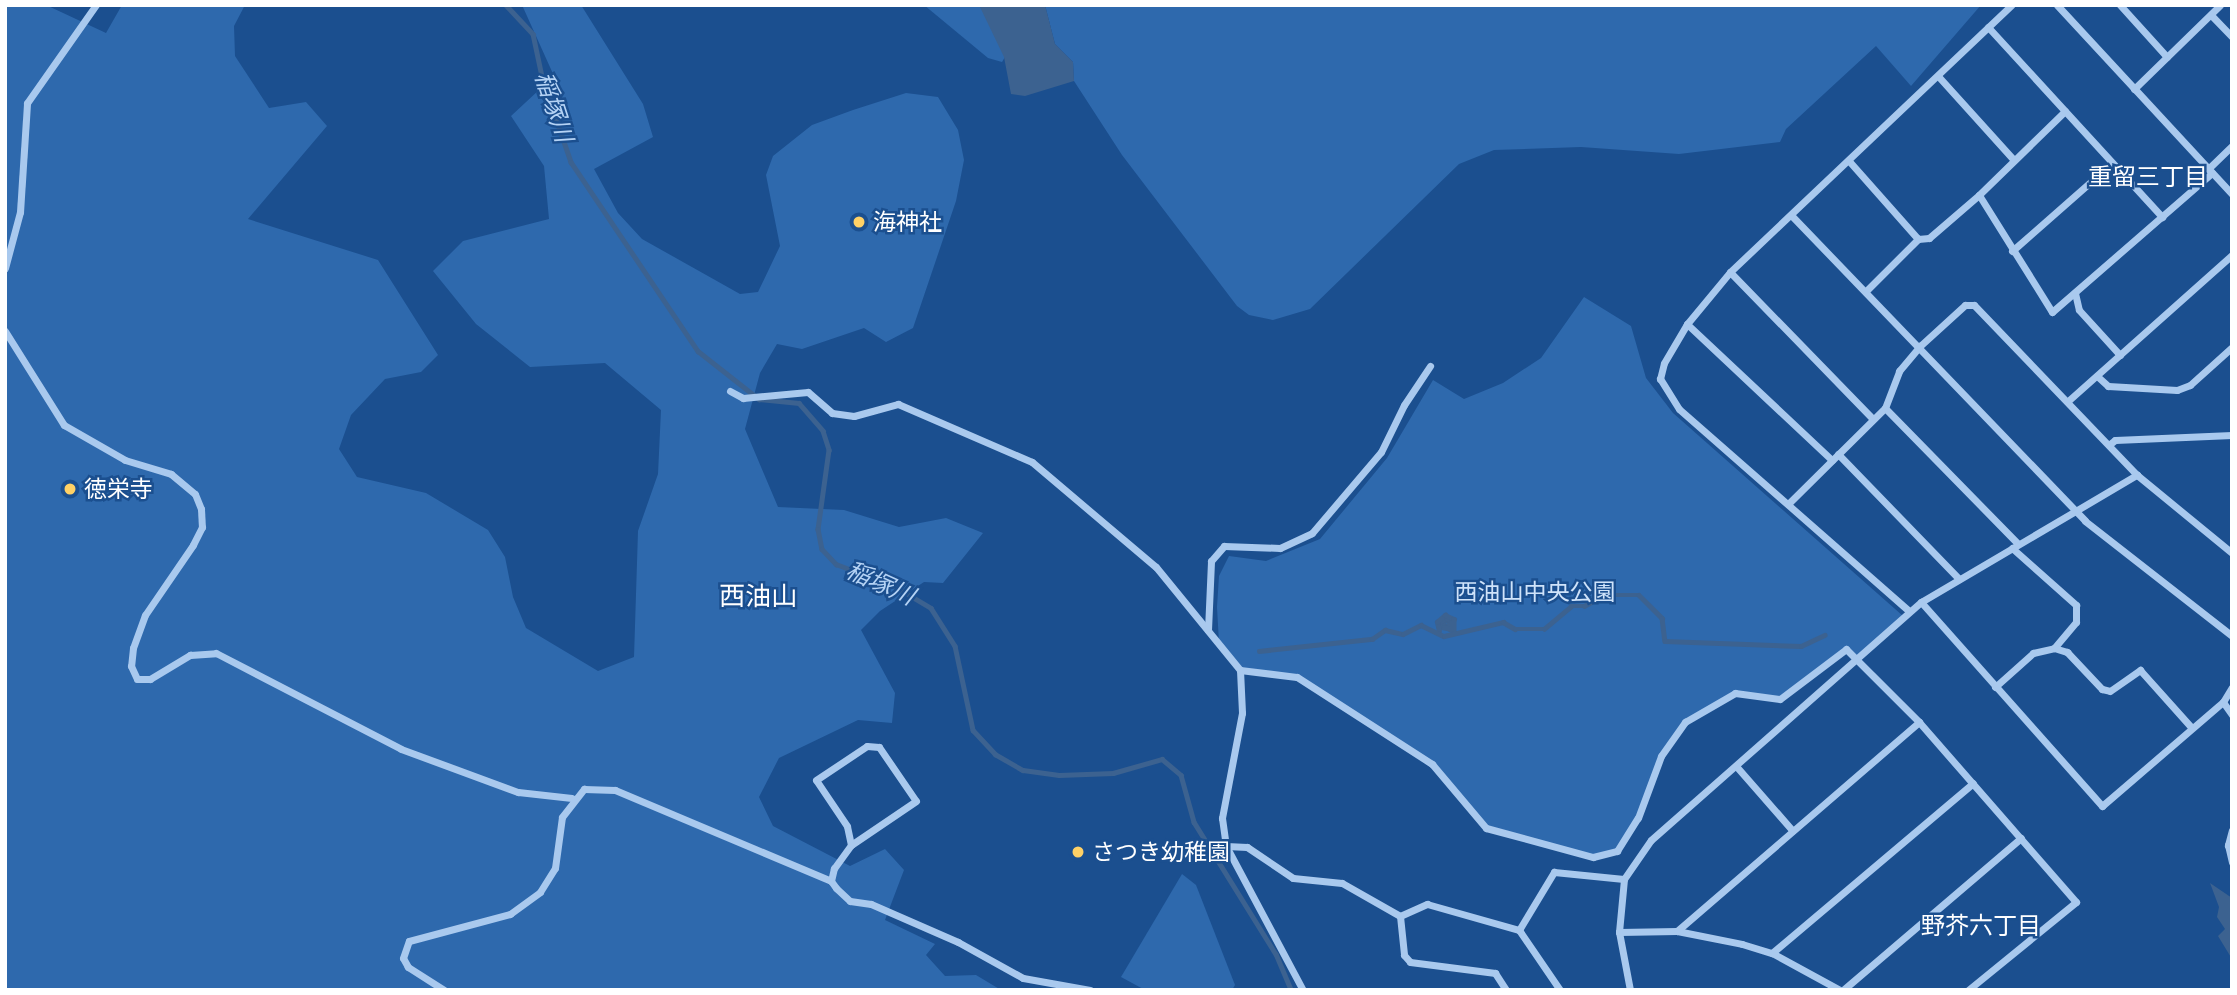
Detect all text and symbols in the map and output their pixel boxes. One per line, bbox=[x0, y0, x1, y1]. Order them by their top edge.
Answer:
water label: 稲塚川 bbox=[528, 68, 578, 146]
district label: 重留三丁目 bbox=[2088, 164, 2208, 192]
place label: 海神社 bbox=[873, 208, 942, 236]
marker: 海神社 bbox=[851, 214, 867, 230]
place label: 徳栄寺 bbox=[84, 475, 153, 503]
marker: 徳栄寺 bbox=[62, 481, 78, 497]
water label: 稲塚川 bbox=[841, 556, 919, 612]
park label: 西油山中央公園 bbox=[1455, 578, 1615, 606]
district label: 西油山 bbox=[719, 581, 797, 613]
place label: さつき幼稚園 bbox=[1092, 838, 1230, 866]
marker: さつき幼稚園 bbox=[1070, 844, 1086, 860]
district label: 野芥六丁目 bbox=[1921, 913, 2041, 941]

